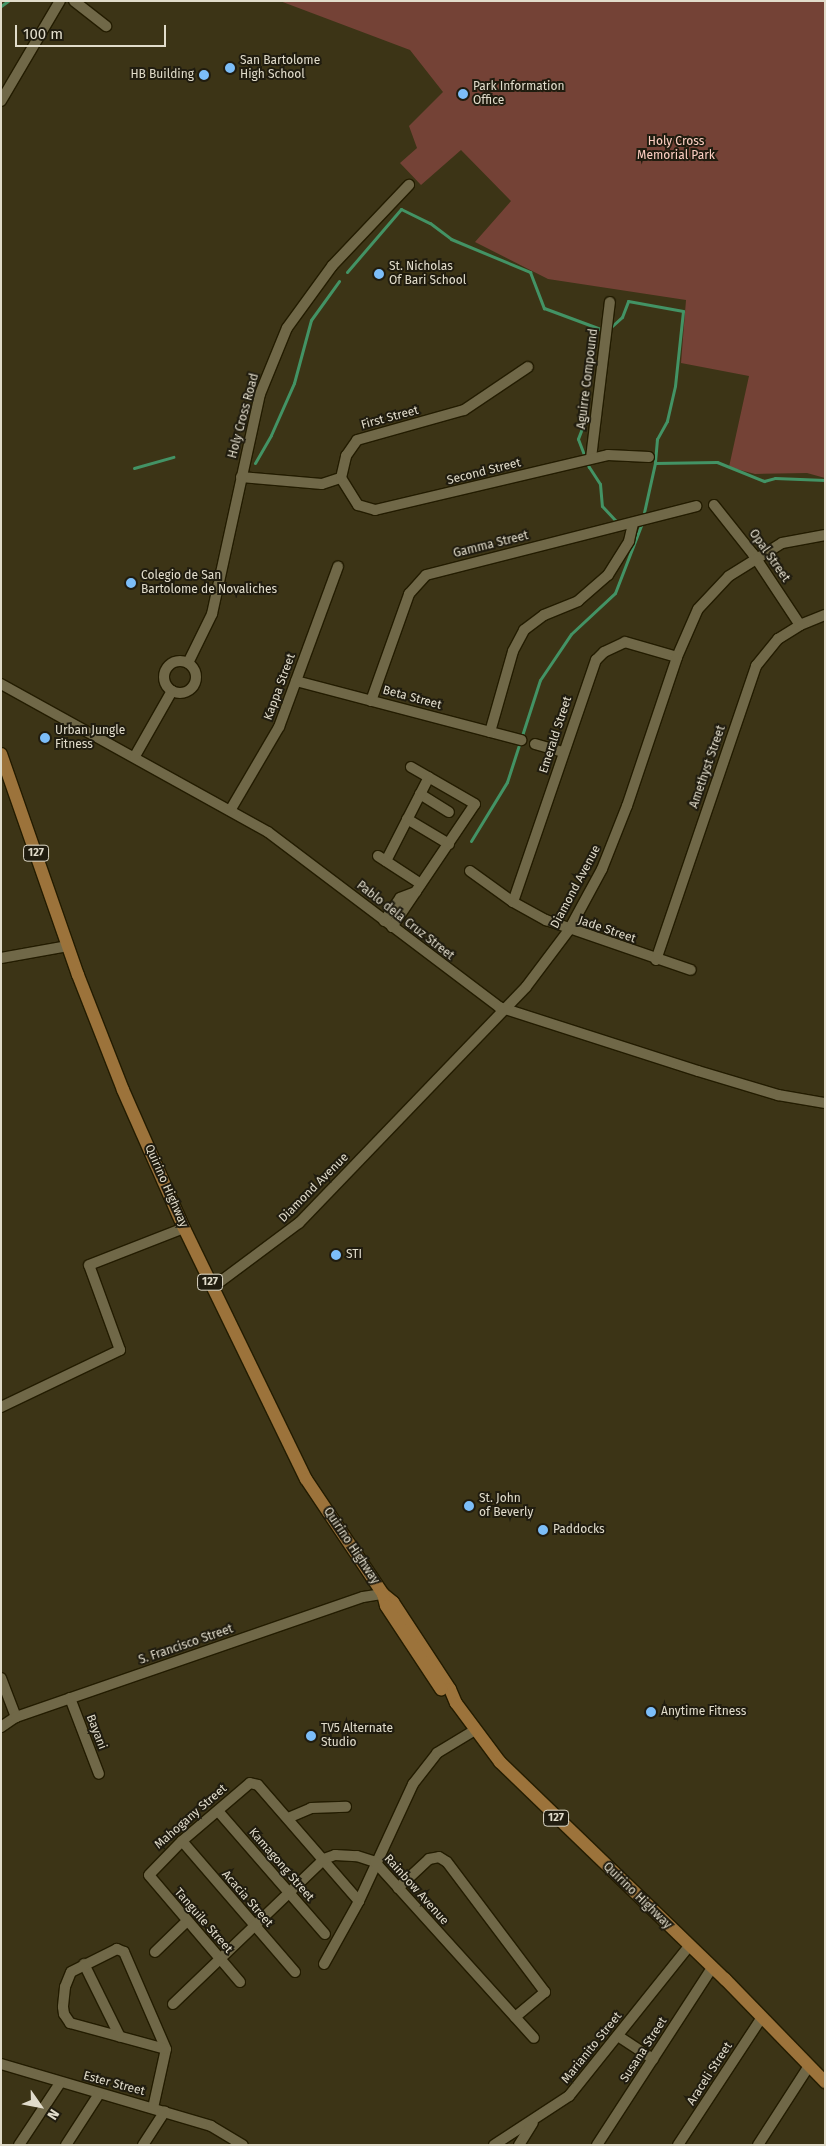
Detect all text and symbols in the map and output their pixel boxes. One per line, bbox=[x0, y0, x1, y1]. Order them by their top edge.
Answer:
scale bar bbox=[18, 15, 169, 47]
text: 100 m bbox=[23, 25, 63, 43]
place label: San Bartolome High School bbox=[240, 54, 320, 82]
marker: San Bartolome High School bbox=[224, 62, 236, 74]
place label: HB Building bbox=[130, 68, 194, 82]
marker: HB Building bbox=[198, 69, 210, 81]
place label: Park Information Office bbox=[473, 80, 564, 108]
marker: Park Information Office bbox=[457, 88, 469, 100]
park label: Holy Cross Memorial Park bbox=[637, 135, 715, 163]
place label: St. Nicholas Of Bari School bbox=[389, 260, 466, 288]
marker: St. Nicholas Of Bari School bbox=[373, 268, 385, 280]
street label: Aguirre Compound bbox=[575, 328, 601, 430]
street label: Holy Cross Road bbox=[226, 372, 262, 460]
street label: First Street bbox=[360, 403, 420, 433]
street label: Second Street bbox=[446, 456, 522, 488]
street label: Opal Street bbox=[746, 527, 792, 585]
street label: Gamma Street bbox=[452, 529, 530, 561]
place label: Colegio de San Bartolome de Novaliches bbox=[141, 569, 277, 597]
marker: Colegio de San Bartolome de Novaliches bbox=[125, 577, 137, 589]
street label: Kappa Street bbox=[261, 652, 299, 722]
street label: Beta Street bbox=[381, 683, 443, 713]
street label: Emerald Street bbox=[537, 695, 575, 775]
place label: Urban Jungle Fitness bbox=[55, 724, 125, 752]
street label: Amethyst Street bbox=[687, 724, 729, 810]
marker: Urban Jungle Fitness bbox=[39, 732, 51, 744]
street label: Diamond Avenue bbox=[548, 843, 604, 931]
road number: 127 bbox=[22, 844, 50, 861]
street label: Pablo dela Cruz Street bbox=[353, 879, 457, 963]
street label: Jade Street bbox=[576, 913, 638, 947]
street label: Quirino Highway bbox=[141, 1142, 191, 1230]
street label: Diamond Avenue bbox=[276, 1150, 352, 1226]
place label: STI bbox=[346, 1248, 362, 1262]
marker: STI bbox=[330, 1249, 342, 1261]
road number: 127 bbox=[196, 1274, 224, 1290]
place label: St. John of Beverly bbox=[479, 1492, 533, 1520]
marker: St. John of Beverly bbox=[463, 1500, 475, 1512]
street label: Quirino Highway bbox=[320, 1505, 382, 1587]
place label: Paddocks bbox=[553, 1523, 605, 1537]
marker: Paddocks bbox=[537, 1524, 549, 1536]
street label: S. Francisco Street bbox=[137, 1622, 235, 1668]
place label: Anytime Fitness bbox=[661, 1705, 746, 1719]
marker: Anytime Fitness bbox=[645, 1706, 657, 1718]
street label: Bayani bbox=[83, 1712, 109, 1752]
place label: TV5 Alternate Studio bbox=[321, 1722, 393, 1750]
marker: TV5 Alternate Studio bbox=[305, 1730, 317, 1742]
street label: Mahogany Street bbox=[152, 1782, 230, 1852]
road number: 127 bbox=[542, 1810, 570, 1826]
street label: Kamagong Street bbox=[245, 1825, 317, 1905]
street label: Rainbow Avenue bbox=[381, 1852, 451, 1928]
street label: Quirino Highway bbox=[600, 1860, 674, 1932]
street label: Acacia Street bbox=[218, 1868, 276, 1930]
street label: Tanguile Street bbox=[171, 1886, 235, 1956]
street label: Marianito Street bbox=[559, 2009, 625, 2087]
street label: Susana Street bbox=[618, 2015, 670, 2085]
street label: Araceli Street bbox=[684, 2040, 736, 2108]
street label: Ester Street bbox=[82, 2069, 146, 2099]
north arrow bbox=[15, 2081, 65, 2131]
text: N bbox=[43, 2106, 63, 2123]

